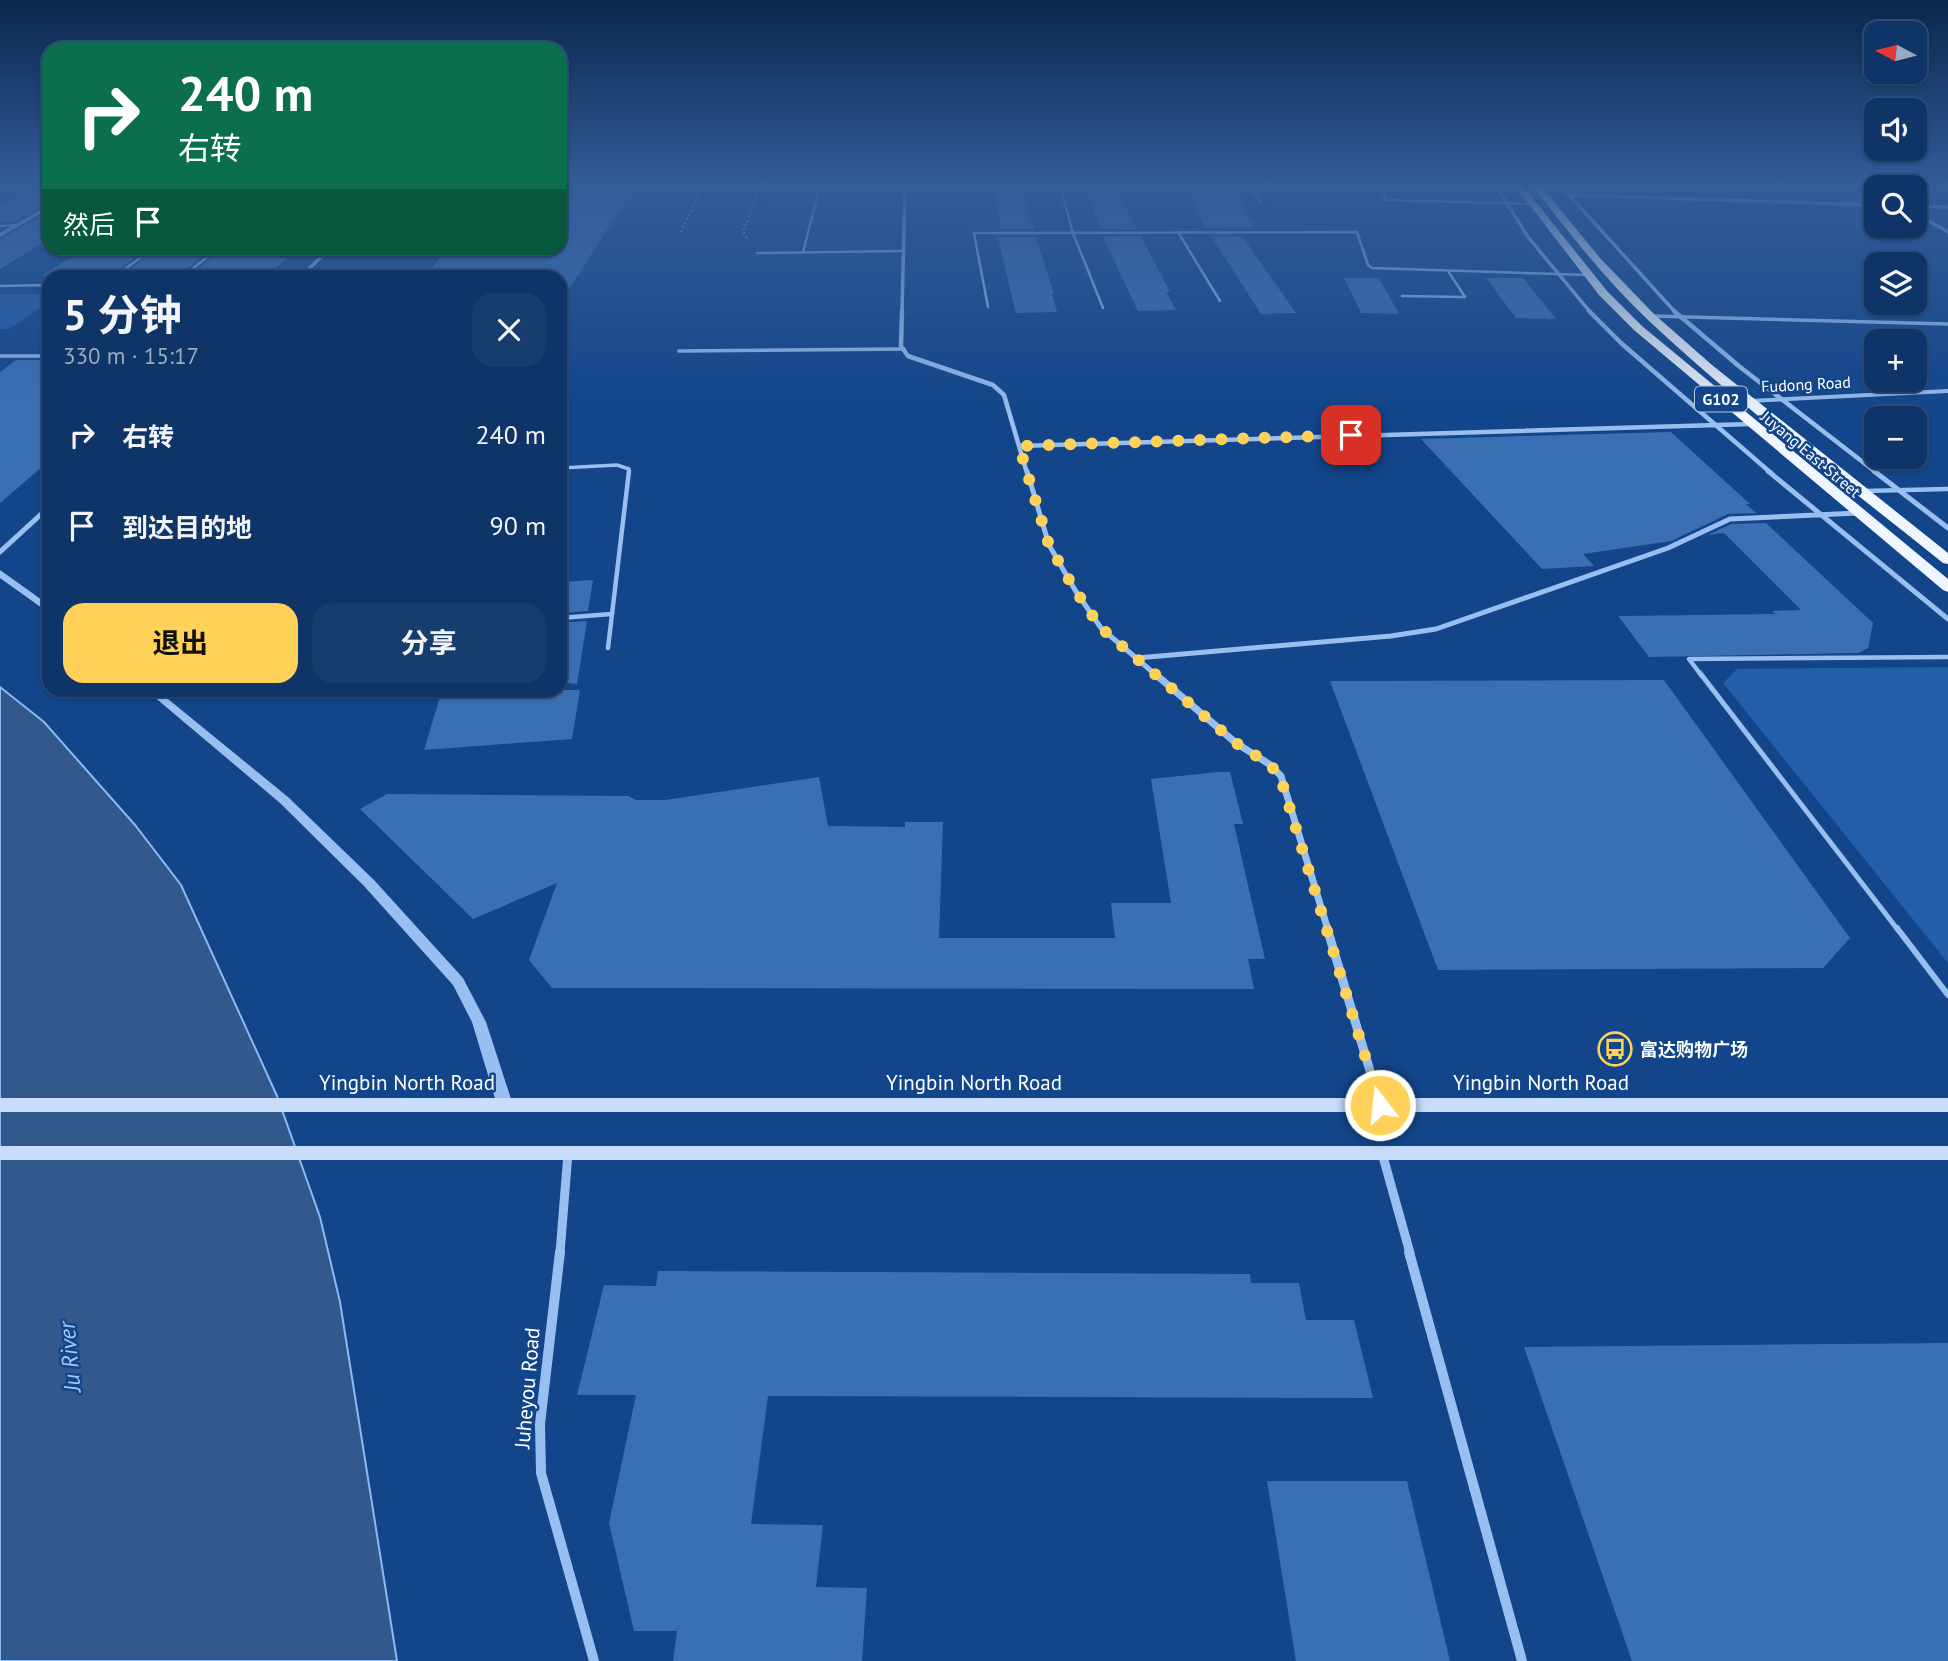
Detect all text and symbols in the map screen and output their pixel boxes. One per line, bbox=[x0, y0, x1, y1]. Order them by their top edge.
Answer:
north arrow bbox=[1864, 21, 1927, 84]
map controls bbox=[1864, 21, 1927, 469]
text: 240 m bbox=[178, 61, 313, 125]
icon: right bbox=[63, 70, 154, 161]
button: sound bbox=[1864, 98, 1927, 161]
text: 右转 bbox=[178, 127, 242, 169]
button: search bbox=[1864, 175, 1927, 238]
icon: arrive bbox=[129, 203, 167, 241]
text: 然后 bbox=[63, 208, 115, 241]
button: layers bbox=[1864, 252, 1927, 315]
text: 5 分钟 bbox=[63, 287, 181, 342]
button: close bbox=[472, 293, 546, 367]
button: + bbox=[1864, 329, 1927, 392]
text: 330 m · 15:17 bbox=[63, 341, 199, 370]
street label: Fudong Road bbox=[1761, 372, 1851, 396]
road number: G102 bbox=[1695, 386, 1747, 412]
pin bbox=[1321, 405, 1381, 465]
street label: Juyang East Street bbox=[1756, 406, 1865, 502]
button: − bbox=[1864, 406, 1927, 469]
icon: right bbox=[63, 416, 101, 454]
icon: arrive bbox=[1332, 416, 1370, 454]
text: 240 m bbox=[475, 418, 546, 451]
text: 右转 bbox=[122, 420, 174, 453]
icon: arrive bbox=[63, 507, 101, 545]
text: 90 m bbox=[490, 509, 546, 542]
text: 到达目的地 bbox=[122, 511, 252, 544]
button: 退出 bbox=[63, 603, 298, 683]
button: 分享 bbox=[312, 603, 546, 683]
bus stop icon: 富达购物广场 bbox=[1596, 1030, 1634, 1068]
place label: 富达购物广场 bbox=[1640, 1038, 1748, 1061]
position arrow bbox=[1343, 1068, 1417, 1142]
street label: Yingbin North Road bbox=[319, 1069, 495, 1096]
street label: Yingbin North Road bbox=[886, 1069, 1062, 1096]
street label: Yingbin North Road bbox=[1453, 1069, 1629, 1096]
water label: Ju River bbox=[51, 1319, 87, 1396]
street label: Juheyou Road bbox=[508, 1326, 546, 1451]

